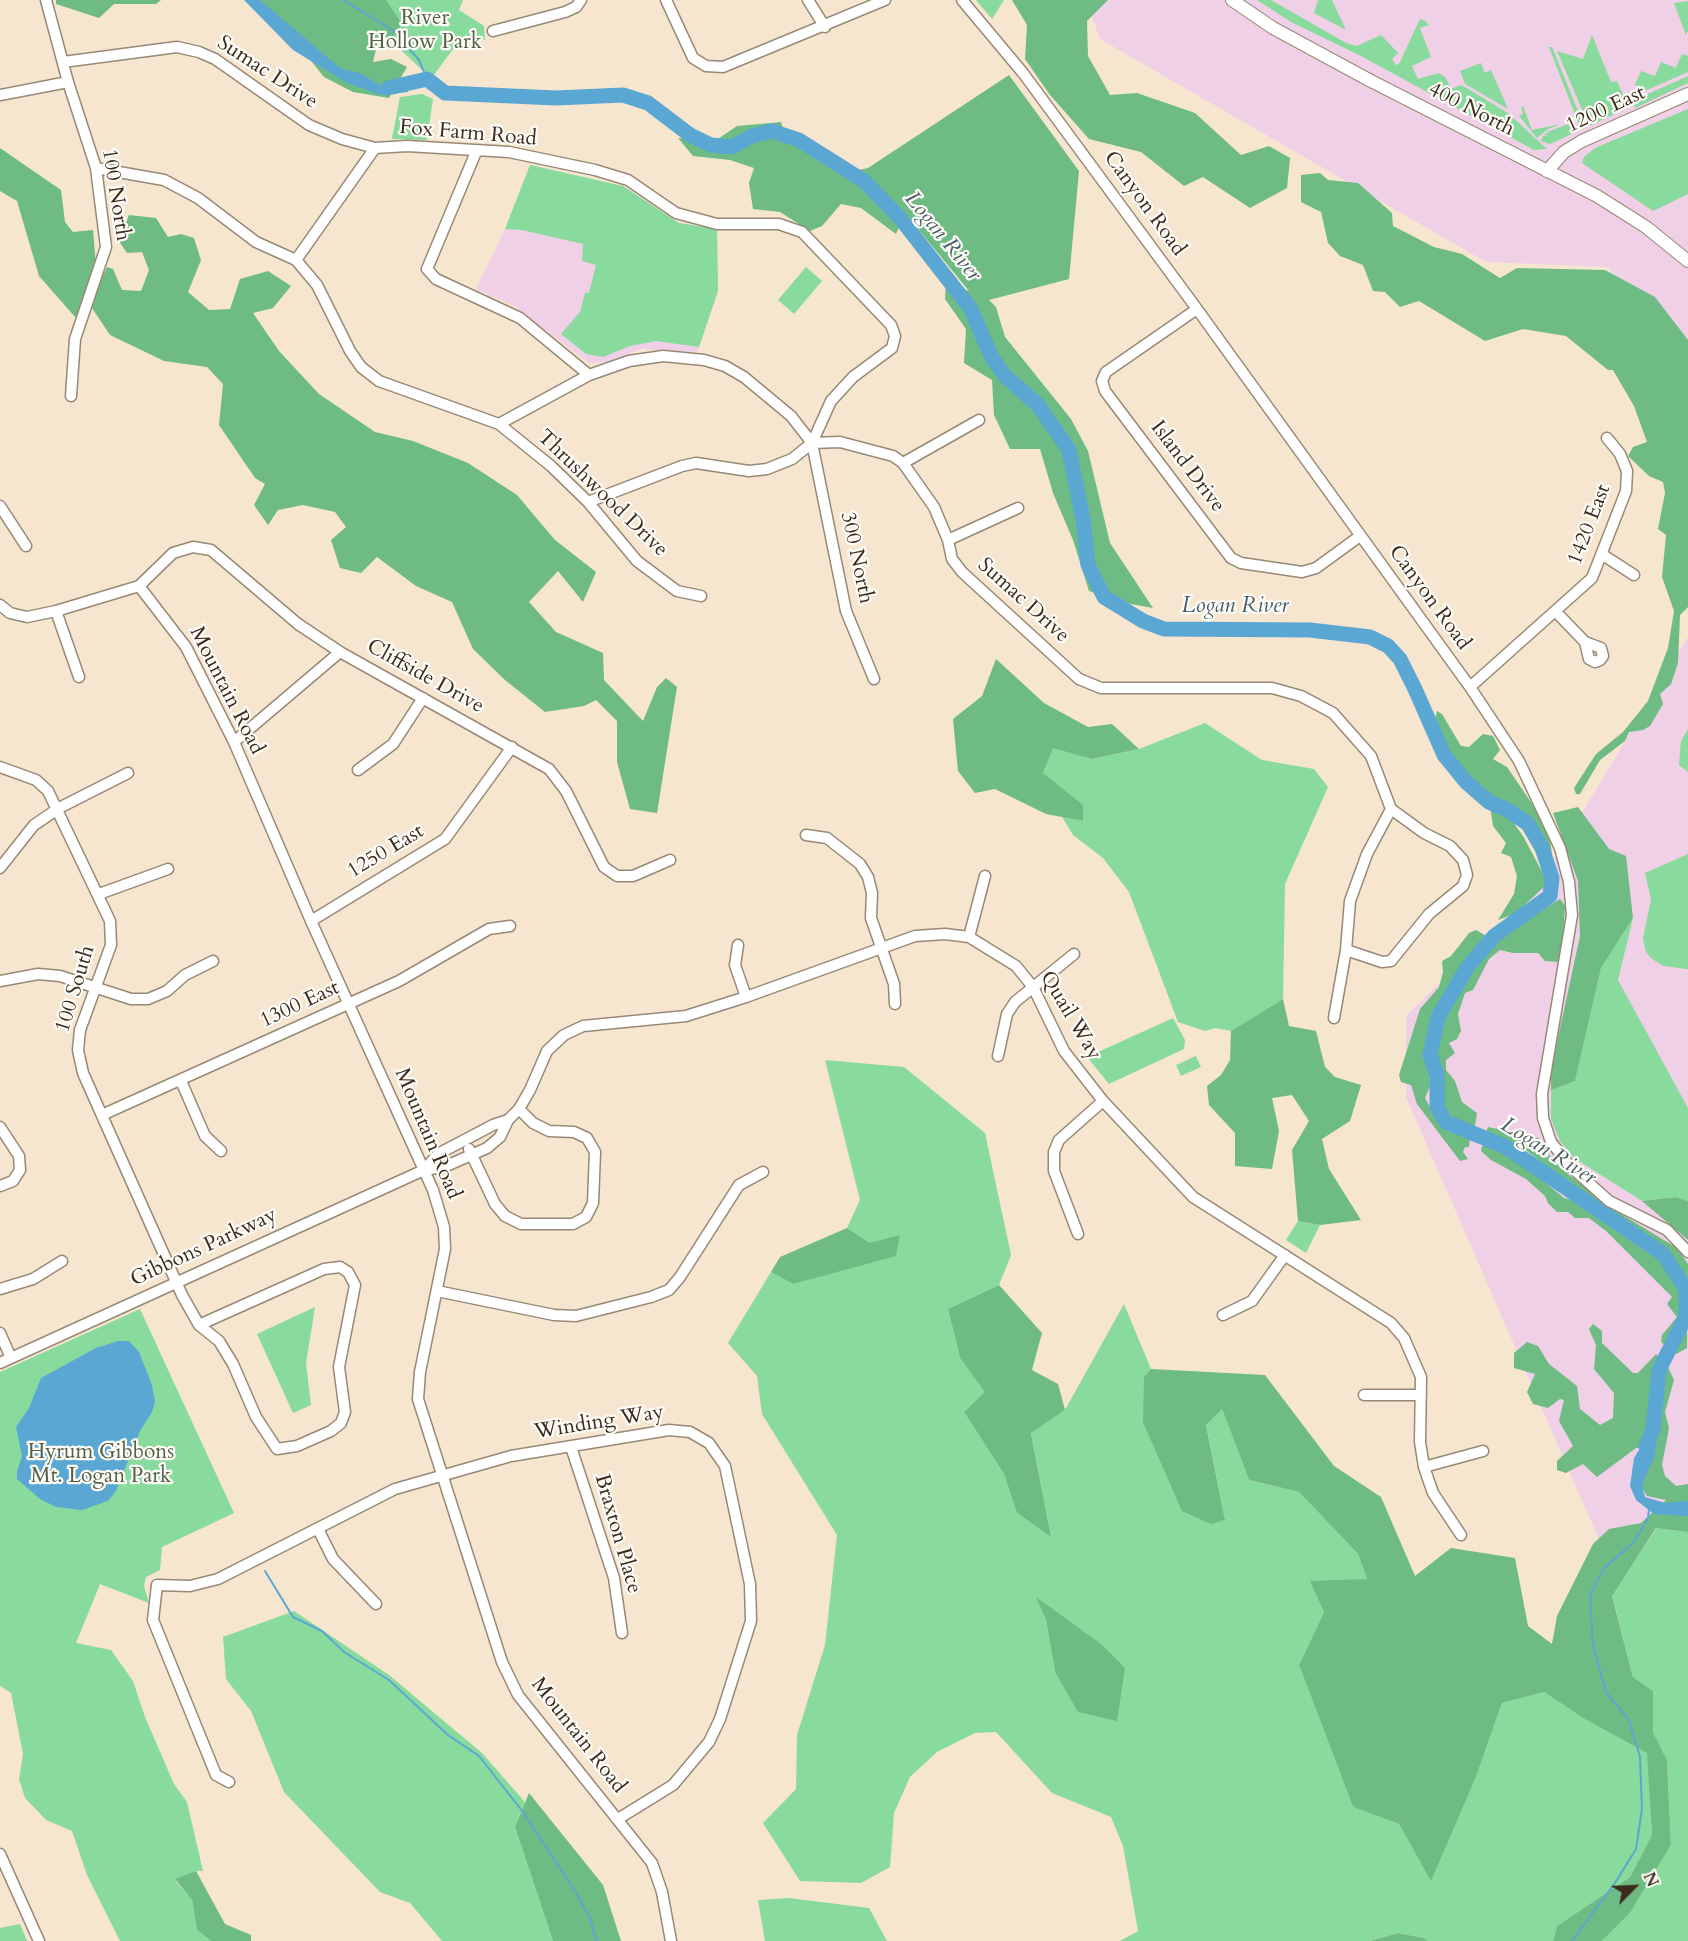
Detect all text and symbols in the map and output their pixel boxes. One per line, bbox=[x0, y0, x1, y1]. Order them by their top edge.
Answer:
park label: River Hollow Park bbox=[368, 6, 482, 56]
street label: Sumac Drive bbox=[212, 31, 322, 115]
street label: 400 North bbox=[1424, 78, 1518, 142]
street label: 1200 East bbox=[1562, 81, 1650, 139]
street label: Fox Farm Road bbox=[398, 115, 538, 153]
street label: 100 North bbox=[95, 147, 135, 243]
street label: Canyon Road bbox=[1098, 147, 1190, 261]
water label: Logan River bbox=[898, 187, 986, 287]
street label: Island Drive bbox=[1144, 416, 1230, 518]
street label: Thrushwood Drive bbox=[531, 425, 673, 563]
street label: 1420 East bbox=[1563, 481, 1617, 569]
street label: 300 North bbox=[834, 510, 878, 606]
street label: Canyon Road bbox=[1383, 541, 1475, 655]
street label: Sumac Drive bbox=[972, 553, 1074, 649]
water label: Logan River bbox=[1181, 594, 1289, 620]
street label: Mountain Road bbox=[183, 623, 269, 759]
street label: Cliffside Drive bbox=[362, 634, 488, 720]
street label: 1250 East bbox=[343, 819, 429, 885]
street label: 100 South bbox=[51, 943, 101, 1035]
street label: Quail Way bbox=[1034, 967, 1106, 1065]
street label: 1300 East bbox=[256, 976, 344, 1034]
street label: Mountain Road bbox=[388, 1065, 466, 1203]
water label: Logan River bbox=[1496, 1112, 1600, 1192]
street label: Gibbons Parkway bbox=[127, 1203, 281, 1293]
street label: Winding Way bbox=[532, 1400, 666, 1446]
park label: Hyrum Gibbons Mt. Logan Park bbox=[28, 1440, 174, 1490]
street label: Braxton Place bbox=[588, 1471, 646, 1597]
street label: Mountain Road bbox=[525, 1673, 631, 1799]
north arrow bbox=[1604, 1857, 1664, 1917]
text: N bbox=[1638, 1869, 1663, 1890]

